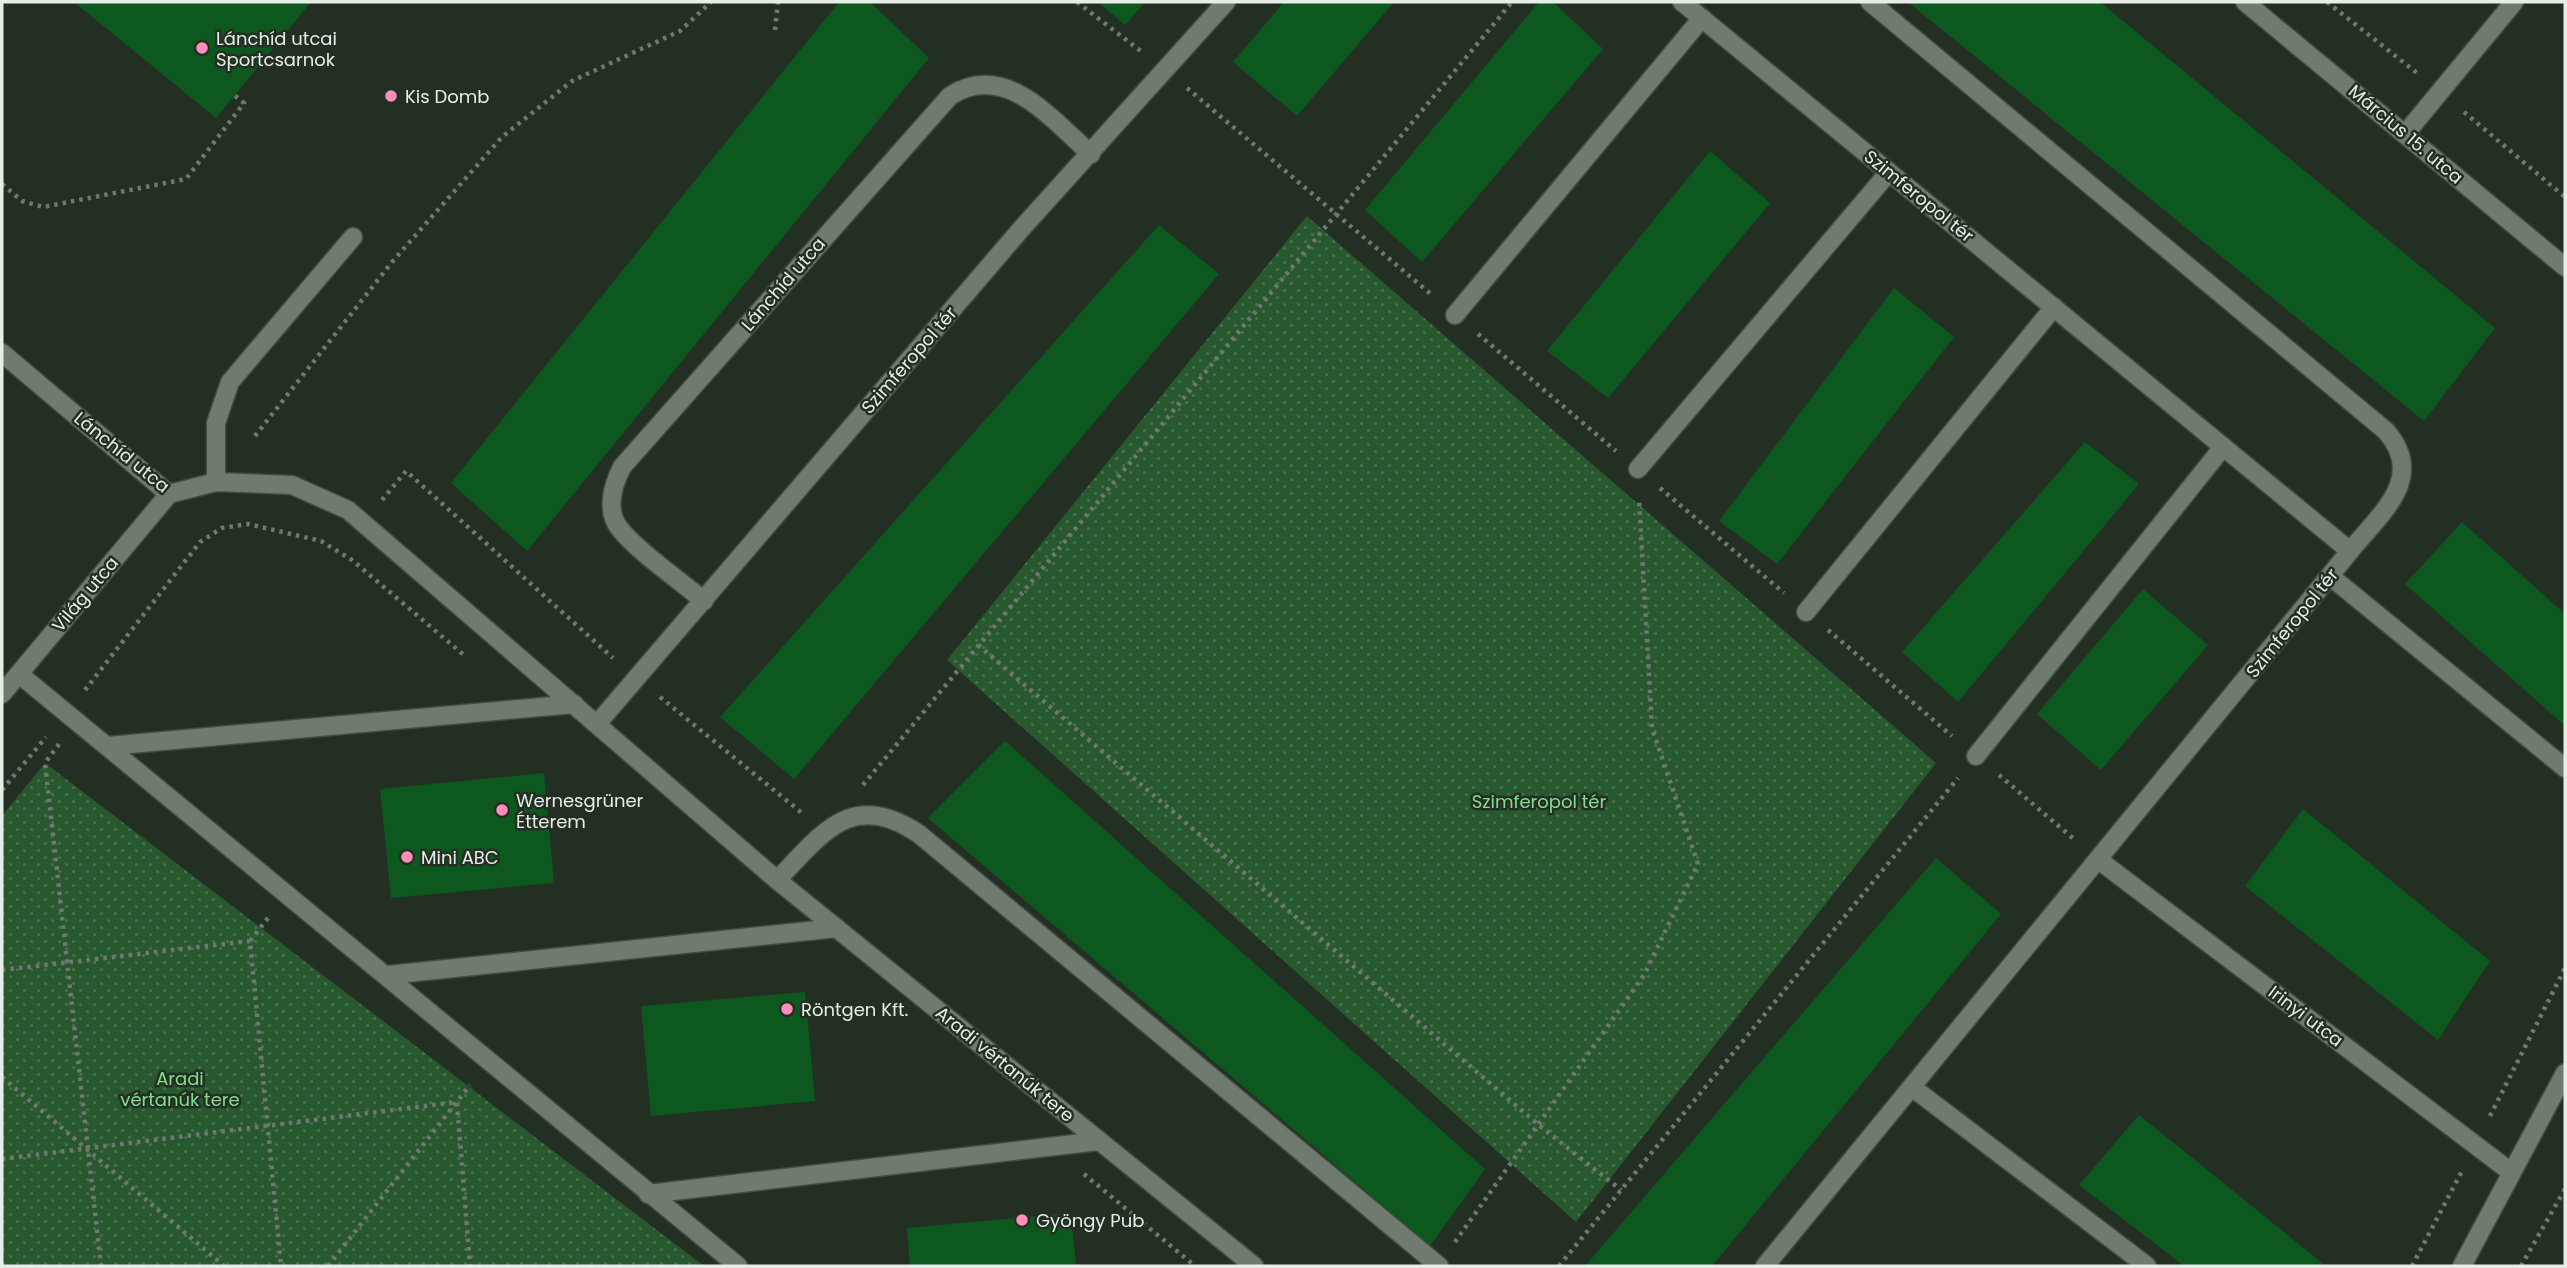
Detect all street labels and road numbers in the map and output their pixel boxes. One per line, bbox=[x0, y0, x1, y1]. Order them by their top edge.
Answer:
street label: Március 15. utca bbox=[2343, 79, 2469, 189]
street label: Szimferopol tér bbox=[1859, 144, 1979, 248]
street label: Lánchíd utca bbox=[735, 232, 831, 336]
street label: Szimferopol tér bbox=[855, 301, 963, 419]
street label: Lánchíd utca bbox=[69, 406, 175, 498]
street label: Világ utca bbox=[46, 551, 124, 637]
street label: Szimferopol tér bbox=[2240, 563, 2344, 683]
street label: Irinyi utca bbox=[2263, 980, 2349, 1052]
street label: Aradi vértanúk tere bbox=[930, 1000, 1080, 1128]

